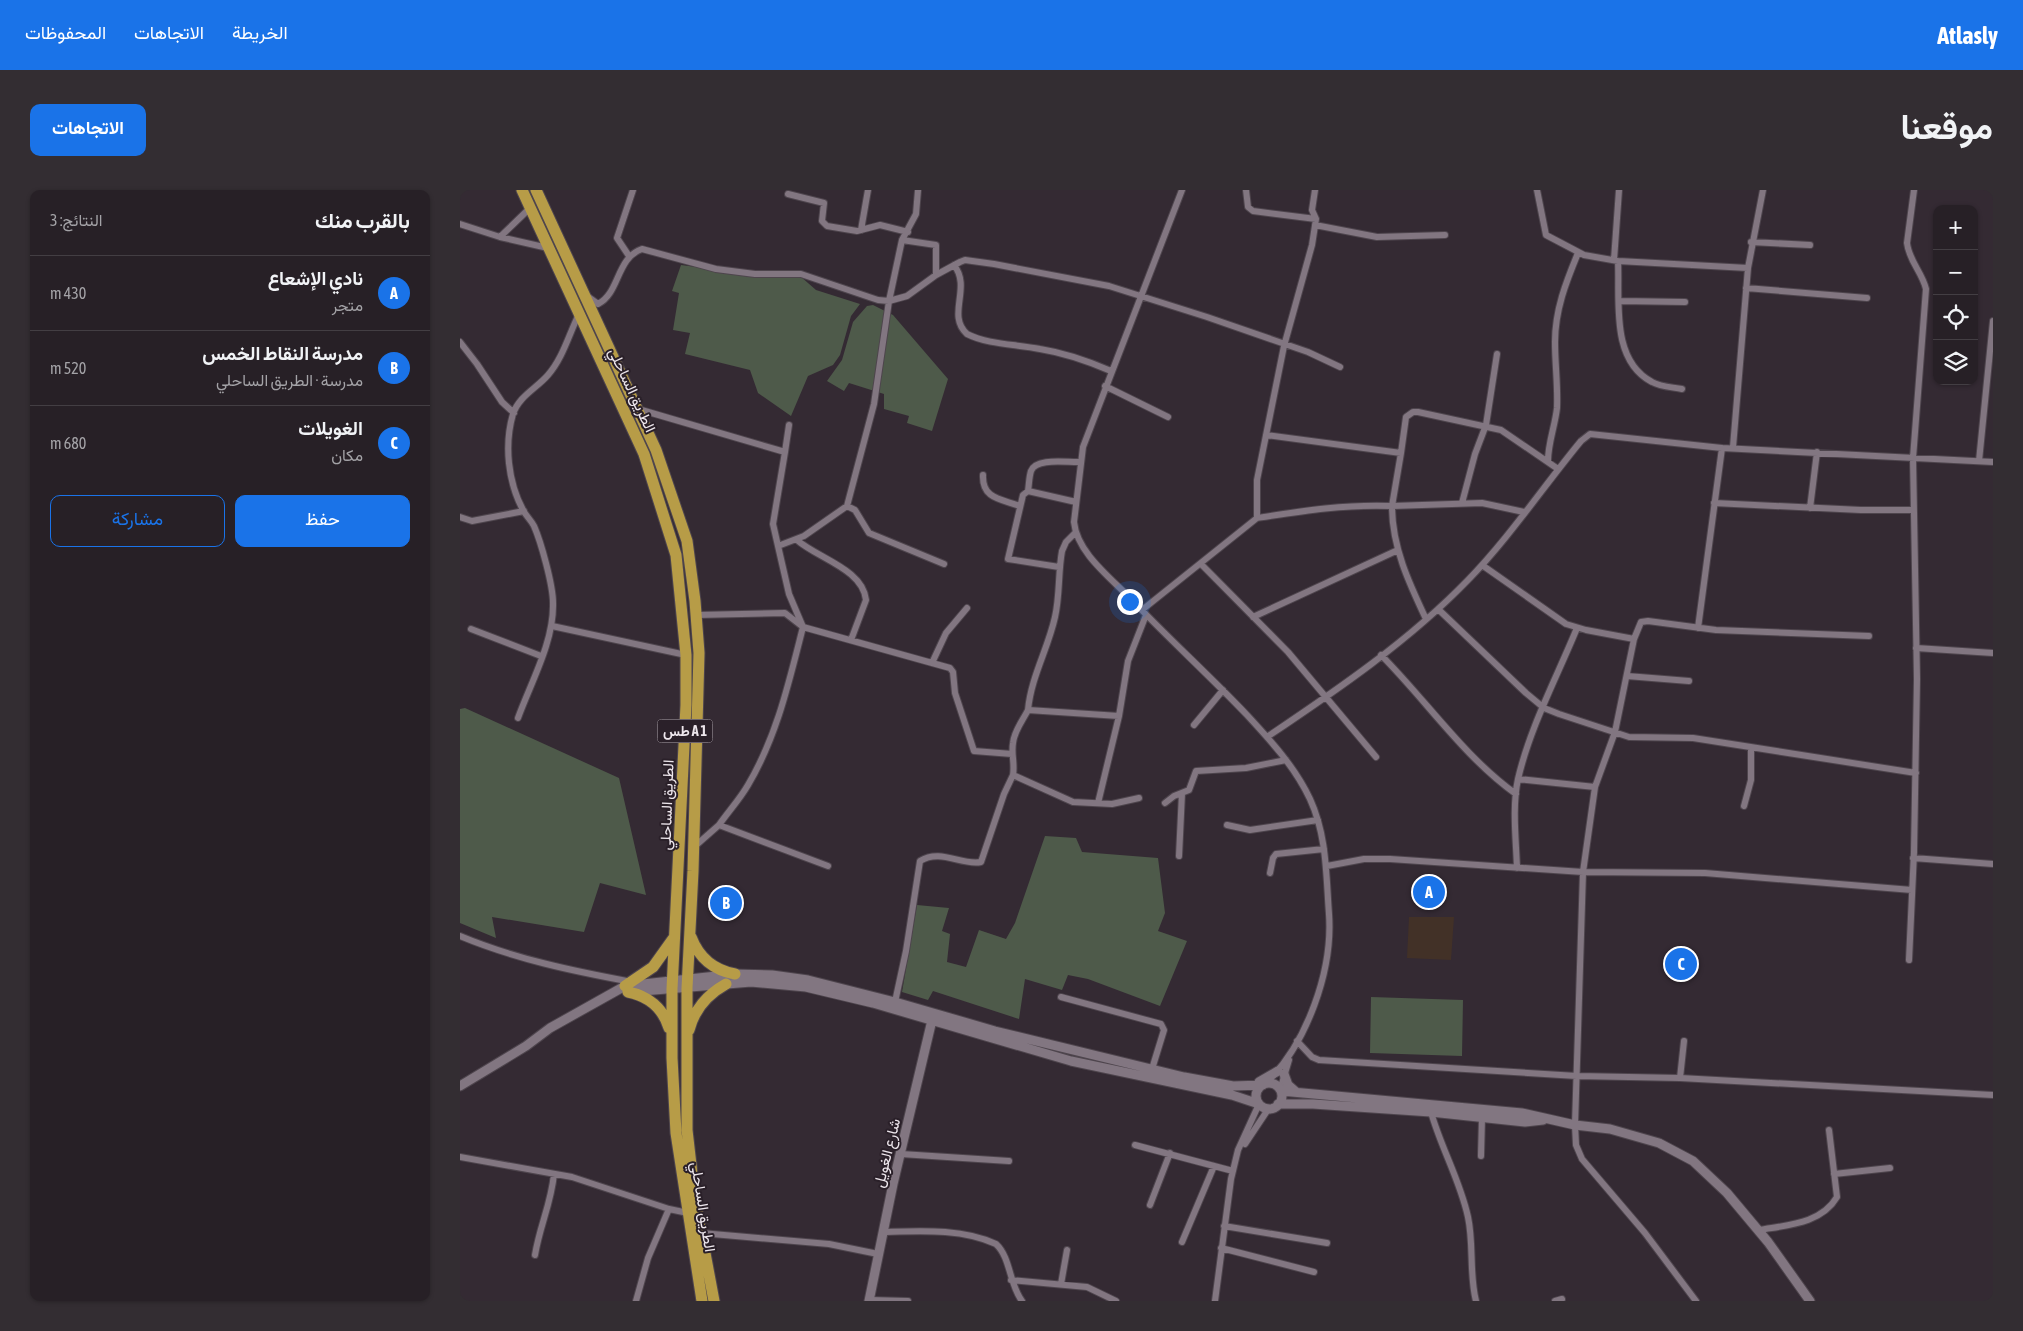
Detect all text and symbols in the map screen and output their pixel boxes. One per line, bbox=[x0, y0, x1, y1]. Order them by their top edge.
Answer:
text: المحفوظات bbox=[25, 22, 106, 43]
text: الاتجاهات bbox=[134, 22, 204, 43]
text: الخريطة bbox=[232, 22, 288, 43]
text: Atlasly bbox=[1937, 22, 1998, 49]
button: الاتجاهات bbox=[30, 104, 146, 156]
text: موقعنا bbox=[1900, 106, 1993, 146]
map controls bbox=[1933, 205, 1978, 385]
button: + bbox=[1933, 205, 1978, 250]
text: بالقرب منك bbox=[315, 208, 410, 232]
text: النتائج: 3 bbox=[50, 211, 103, 229]
button: − bbox=[1933, 250, 1978, 295]
text: نادي الإشعاع bbox=[268, 267, 363, 289]
text: 430 m bbox=[50, 284, 86, 302]
text: A bbox=[390, 284, 398, 302]
button: locate bbox=[1933, 295, 1978, 340]
text: متجر bbox=[332, 296, 363, 314]
button: layers bbox=[1933, 340, 1978, 385]
text: مدرسة النقاط الخمس bbox=[202, 342, 363, 364]
street label: الطريق الساحلي bbox=[601, 345, 659, 437]
text: 520 m bbox=[50, 359, 86, 377]
text: B bbox=[390, 359, 398, 377]
text: مدرسة · الطريق الساحلي bbox=[216, 371, 363, 389]
text: الغويلات bbox=[298, 417, 363, 439]
text: 680 m bbox=[50, 434, 86, 452]
text: C bbox=[390, 434, 398, 452]
text: مكان bbox=[331, 446, 363, 464]
button: مشاركة bbox=[50, 495, 225, 547]
button: حفظ bbox=[235, 495, 410, 547]
your location bbox=[1117, 589, 1143, 615]
road number: طس A 1 bbox=[658, 720, 712, 742]
street label: الطريق الساحلي bbox=[656, 759, 682, 851]
pin: A bbox=[1413, 873, 1445, 911]
pin: B bbox=[710, 884, 742, 922]
pin: C bbox=[1665, 945, 1697, 983]
street label: شارع الغويل bbox=[870, 1116, 906, 1190]
street label: الطريق الساحلي bbox=[683, 1161, 719, 1254]

